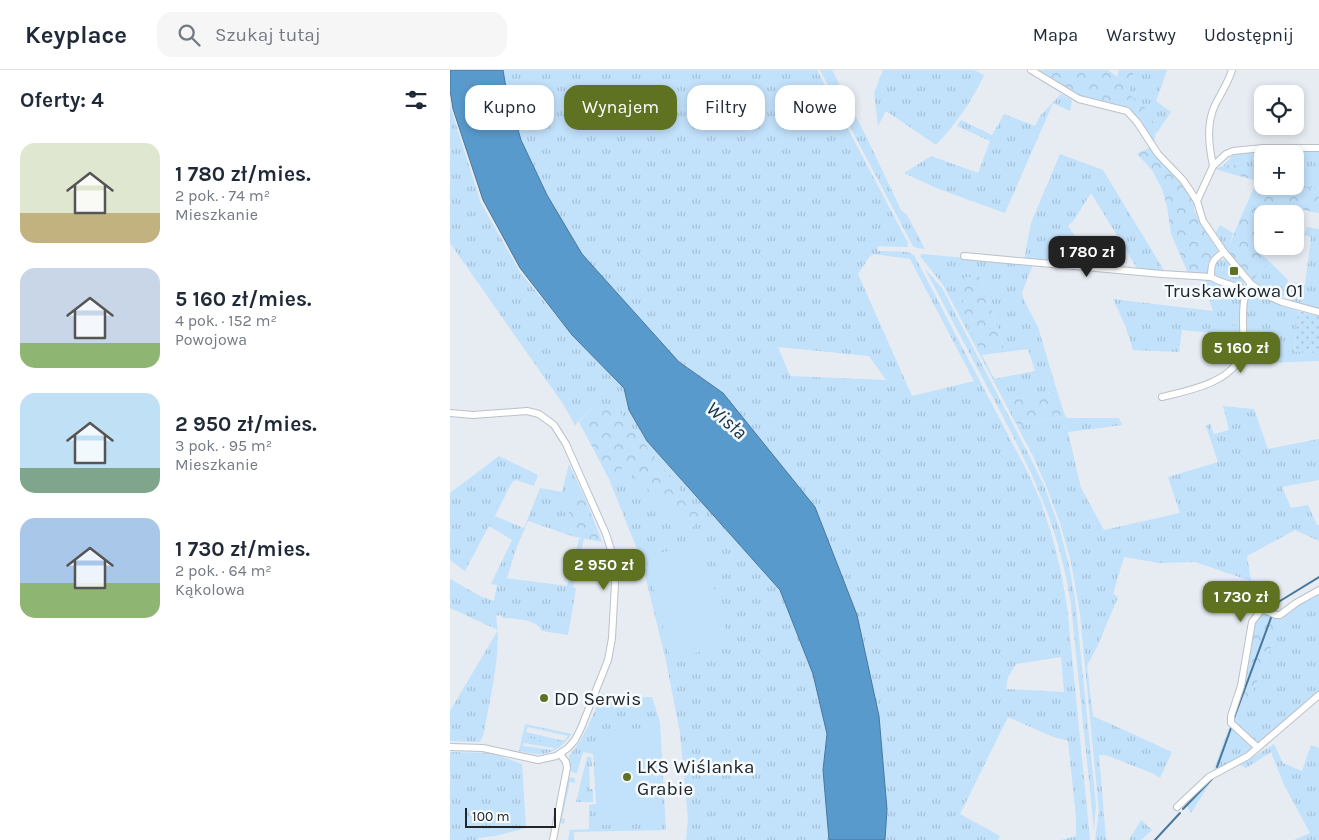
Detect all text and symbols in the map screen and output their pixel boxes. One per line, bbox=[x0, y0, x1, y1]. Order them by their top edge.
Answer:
search box bbox=[157, 12, 507, 57]
text: Keyplace bbox=[25, 21, 127, 49]
icon: search bbox=[175, 21, 203, 49]
text: Szukaj tutaj bbox=[215, 24, 321, 46]
text: Mapa bbox=[1033, 24, 1078, 46]
text: Warstwy bbox=[1106, 24, 1176, 46]
text: Udostępnij bbox=[1204, 24, 1294, 46]
chip: Kupno bbox=[465, 85, 554, 130]
chip: Wynajem bbox=[564, 85, 677, 130]
chip: Filtry bbox=[687, 85, 765, 130]
chip: Nowe bbox=[775, 85, 855, 130]
map controls bbox=[1254, 85, 1304, 255]
button: locate bbox=[1254, 85, 1304, 135]
icon: filters bbox=[402, 86, 430, 114]
text: Oferty: 4 bbox=[20, 88, 104, 112]
button: + bbox=[1254, 145, 1304, 195]
text: 1 780 zł/mies. bbox=[175, 162, 311, 186]
icon: home bbox=[60, 163, 120, 223]
text: 2 pok. · 74 m² bbox=[175, 186, 270, 205]
text: Mieszkanie bbox=[175, 205, 258, 224]
button: − bbox=[1254, 205, 1304, 255]
pin: 1 780 zł bbox=[1035, 236, 1139, 278]
text: 1 780 zł bbox=[1059, 242, 1115, 261]
marker: Truskawkowa 01 bbox=[1228, 265, 1240, 277]
place label: Truskawkowa 01 bbox=[1165, 280, 1303, 302]
text: 5 160 zł/mies. bbox=[175, 287, 312, 311]
icon: home bbox=[60, 288, 120, 348]
text: 4 pok. · 152 m² bbox=[175, 311, 277, 330]
text: Powojowa bbox=[175, 330, 247, 349]
pin: 5 160 zł bbox=[1189, 332, 1293, 374]
text: 5 160 zł bbox=[1213, 338, 1269, 357]
water label: Wisła bbox=[702, 397, 752, 444]
text: 2 950 zł/mies. bbox=[175, 412, 317, 436]
icon: home bbox=[60, 413, 120, 473]
text: 3 pok. · 95 m² bbox=[175, 436, 272, 455]
text: Mieszkanie bbox=[175, 455, 258, 474]
text: 1 730 zł/mies. bbox=[175, 537, 310, 561]
icon: home bbox=[60, 538, 120, 598]
pin: 2 950 zł bbox=[552, 548, 656, 591]
text: 2 950 zł bbox=[574, 555, 634, 574]
text: 2 pok. · 64 m² bbox=[175, 561, 272, 580]
text: Kąkolowa bbox=[175, 580, 245, 599]
pin: 1 730 zł bbox=[1189, 580, 1293, 623]
text: 1 730 zł bbox=[1214, 587, 1268, 606]
place label: DD Serwis bbox=[554, 688, 641, 710]
marker: DD Serwis bbox=[538, 692, 550, 704]
place label: LKS Wiślanka Grabie bbox=[637, 756, 754, 800]
marker: LKS Wiślanka Grabie bbox=[621, 771, 633, 783]
scale bar bbox=[465, 805, 556, 828]
text: 100 m bbox=[472, 808, 510, 825]

